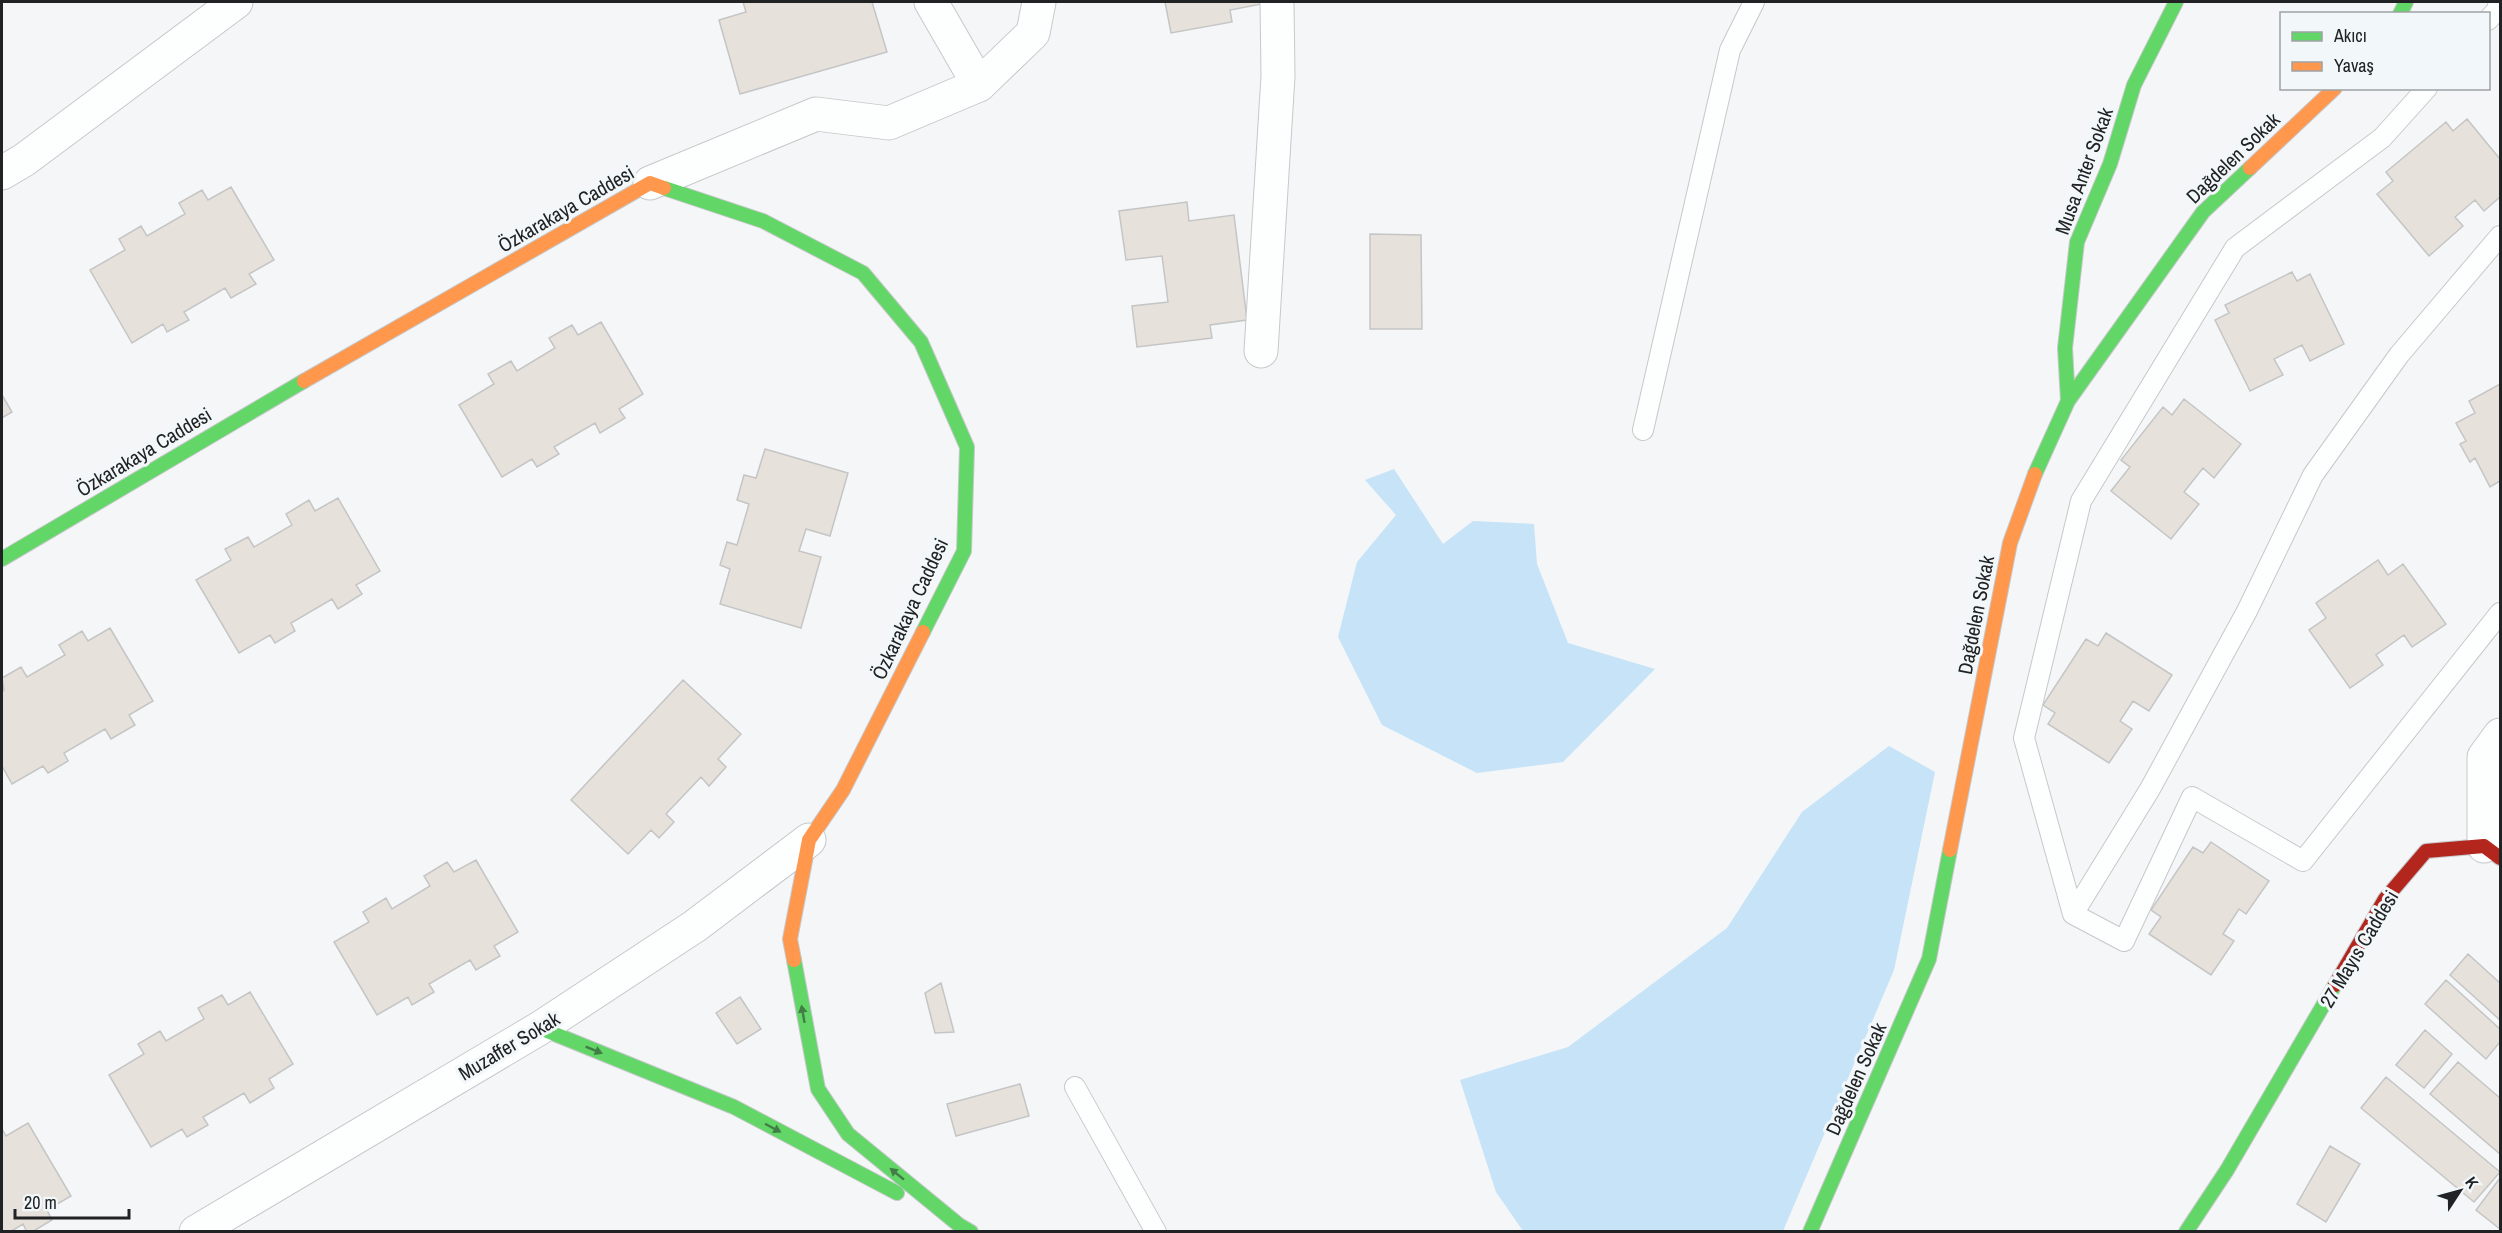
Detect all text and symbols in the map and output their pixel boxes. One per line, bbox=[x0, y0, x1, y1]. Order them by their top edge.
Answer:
legend bbox=[2280, 12, 2490, 90]
text: Akıcı bbox=[2333, 23, 2367, 48]
text: Yavaş bbox=[2334, 53, 2374, 78]
street label: Musa Anter Sokak bbox=[2048, 103, 2119, 238]
street label: Dağdelen Sokak bbox=[2180, 106, 2286, 209]
street label: Özkarakaya Caddesi bbox=[493, 159, 639, 259]
street label: Özkarakaya Caddesi bbox=[71, 401, 216, 503]
street label: Özkarakaya Caddesi bbox=[865, 534, 954, 684]
street label: Dağdelen Sokak bbox=[1951, 552, 2000, 677]
street label: 27 Mayıs Caddesi bbox=[2313, 885, 2404, 1012]
street label: Muzaffer Sokak bbox=[453, 1004, 565, 1086]
one-way arrow bbox=[798, 1004, 807, 1023]
street label: Dağdelen Sokak bbox=[1819, 1018, 1893, 1139]
one-way arrow bbox=[585, 1046, 603, 1055]
one-way arrow bbox=[764, 1123, 781, 1132]
north arrow bbox=[2430, 1161, 2490, 1221]
one-way arrow bbox=[889, 1168, 905, 1181]
text: K bbox=[2460, 1172, 2484, 1193]
scale bar bbox=[15, 1182, 129, 1220]
text: 20 m bbox=[24, 1190, 57, 1215]

